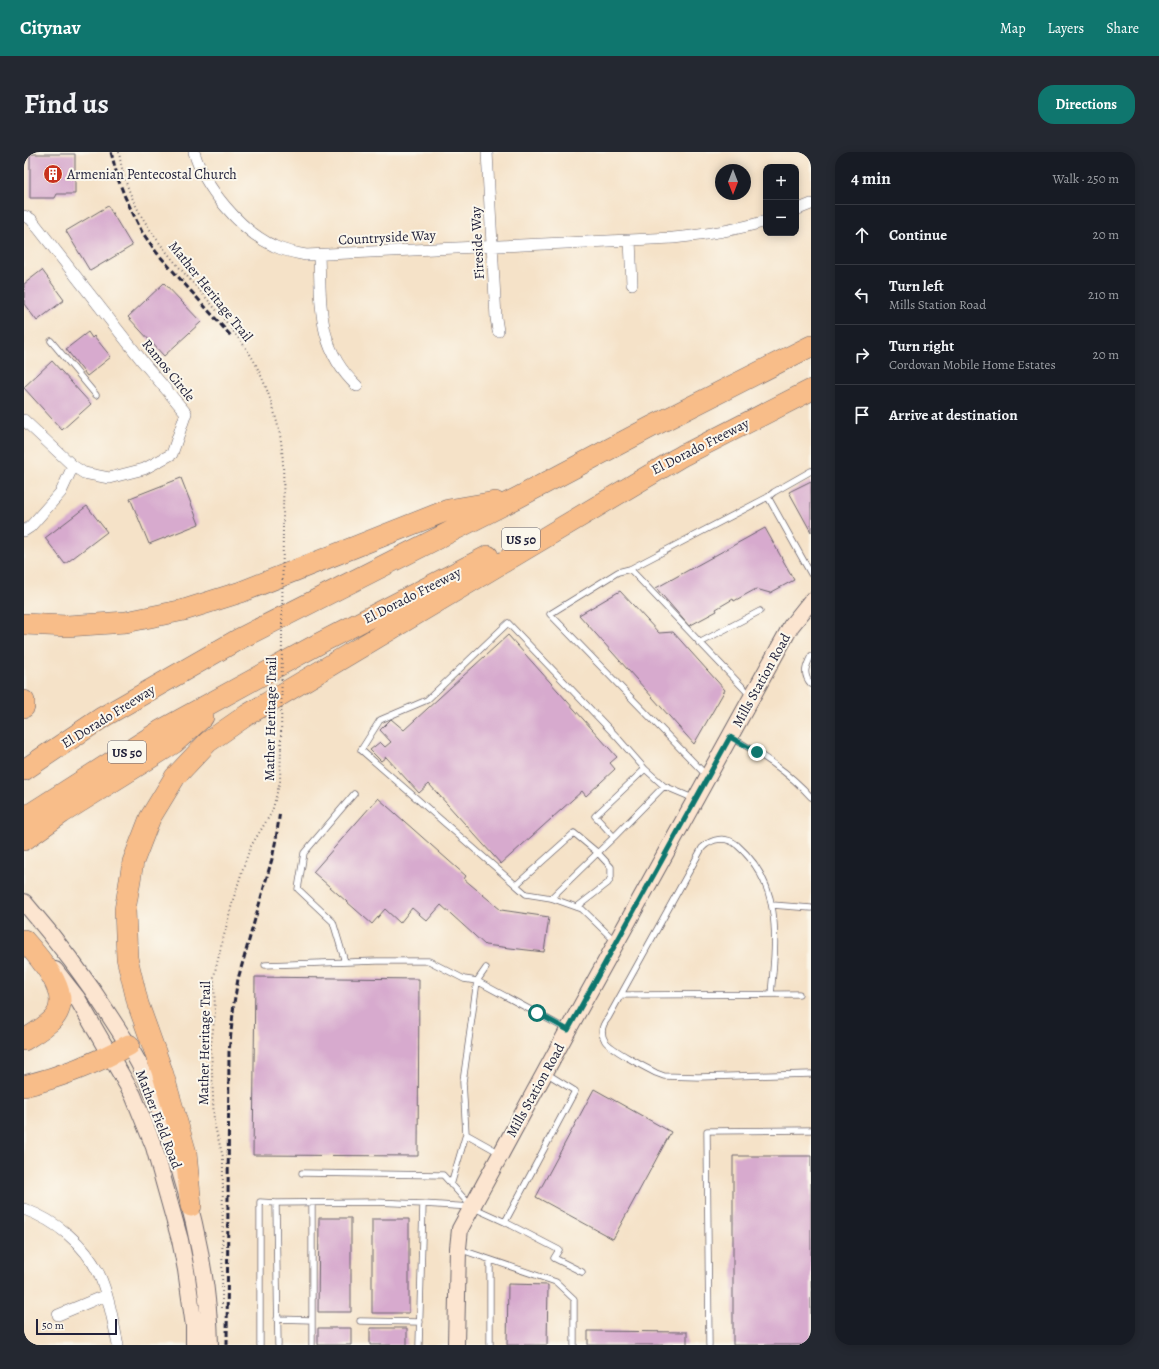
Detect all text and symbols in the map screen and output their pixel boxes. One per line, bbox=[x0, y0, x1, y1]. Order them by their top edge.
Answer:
text: Citynav bbox=[20, 15, 81, 41]
text: Map bbox=[1000, 19, 1026, 38]
text: Layers bbox=[1048, 19, 1084, 38]
text: Share bbox=[1106, 19, 1139, 38]
text: Find us bbox=[24, 85, 109, 123]
button: Directions bbox=[1038, 85, 1135, 124]
building icon: Armenian Pentecostal Church bbox=[42, 163, 64, 185]
north arrow bbox=[715, 164, 751, 200]
map controls bbox=[763, 164, 799, 236]
button: + bbox=[763, 164, 799, 200]
place label: Armenian Pentecostal Church bbox=[66, 165, 237, 184]
text: 4 min bbox=[851, 167, 891, 190]
text: Walk · 250 m bbox=[1052, 170, 1119, 187]
button: − bbox=[763, 200, 799, 236]
street label: Fireside Way bbox=[466, 205, 489, 280]
icon: ahead bbox=[851, 224, 873, 246]
street label: Countryside Way bbox=[338, 225, 437, 250]
text: Continue bbox=[889, 225, 947, 245]
text: 20 m bbox=[1093, 226, 1119, 243]
street label: Mather Heritage Trail bbox=[164, 237, 257, 346]
text: Turn left bbox=[889, 276, 944, 296]
icon: left bbox=[851, 284, 873, 306]
text: 210 m bbox=[1088, 286, 1119, 303]
text: Mills Station Road bbox=[889, 296, 986, 313]
street label: Ramos Circle bbox=[138, 335, 200, 405]
text: Turn right bbox=[889, 336, 954, 356]
icon: right bbox=[851, 344, 873, 366]
text: 20 m bbox=[1093, 346, 1119, 363]
text: Cordovan Mobile Home Estates bbox=[889, 356, 1056, 373]
icon: arrive bbox=[851, 404, 873, 426]
text: Arrive at destination bbox=[889, 405, 1018, 425]
street label: El Dorado Freeway bbox=[648, 413, 753, 479]
road number: US 50 bbox=[502, 528, 540, 550]
street label: El Dorado Freeway bbox=[360, 562, 465, 628]
street label: Mills Station Road bbox=[728, 629, 795, 731]
street label: Mather Heritage Trail bbox=[260, 656, 281, 781]
street label: El Dorado Freeway bbox=[58, 680, 159, 753]
road number: US 50 bbox=[108, 741, 146, 763]
route end bbox=[748, 743, 766, 761]
street label: Mather Heritage Trail bbox=[194, 980, 215, 1105]
route start bbox=[528, 1004, 546, 1022]
street label: Mills Station Road bbox=[502, 1039, 569, 1141]
street label: Mather Field Road bbox=[131, 1067, 186, 1172]
scale bar bbox=[36, 1317, 117, 1336]
text: 50 m bbox=[42, 1318, 64, 1333]

